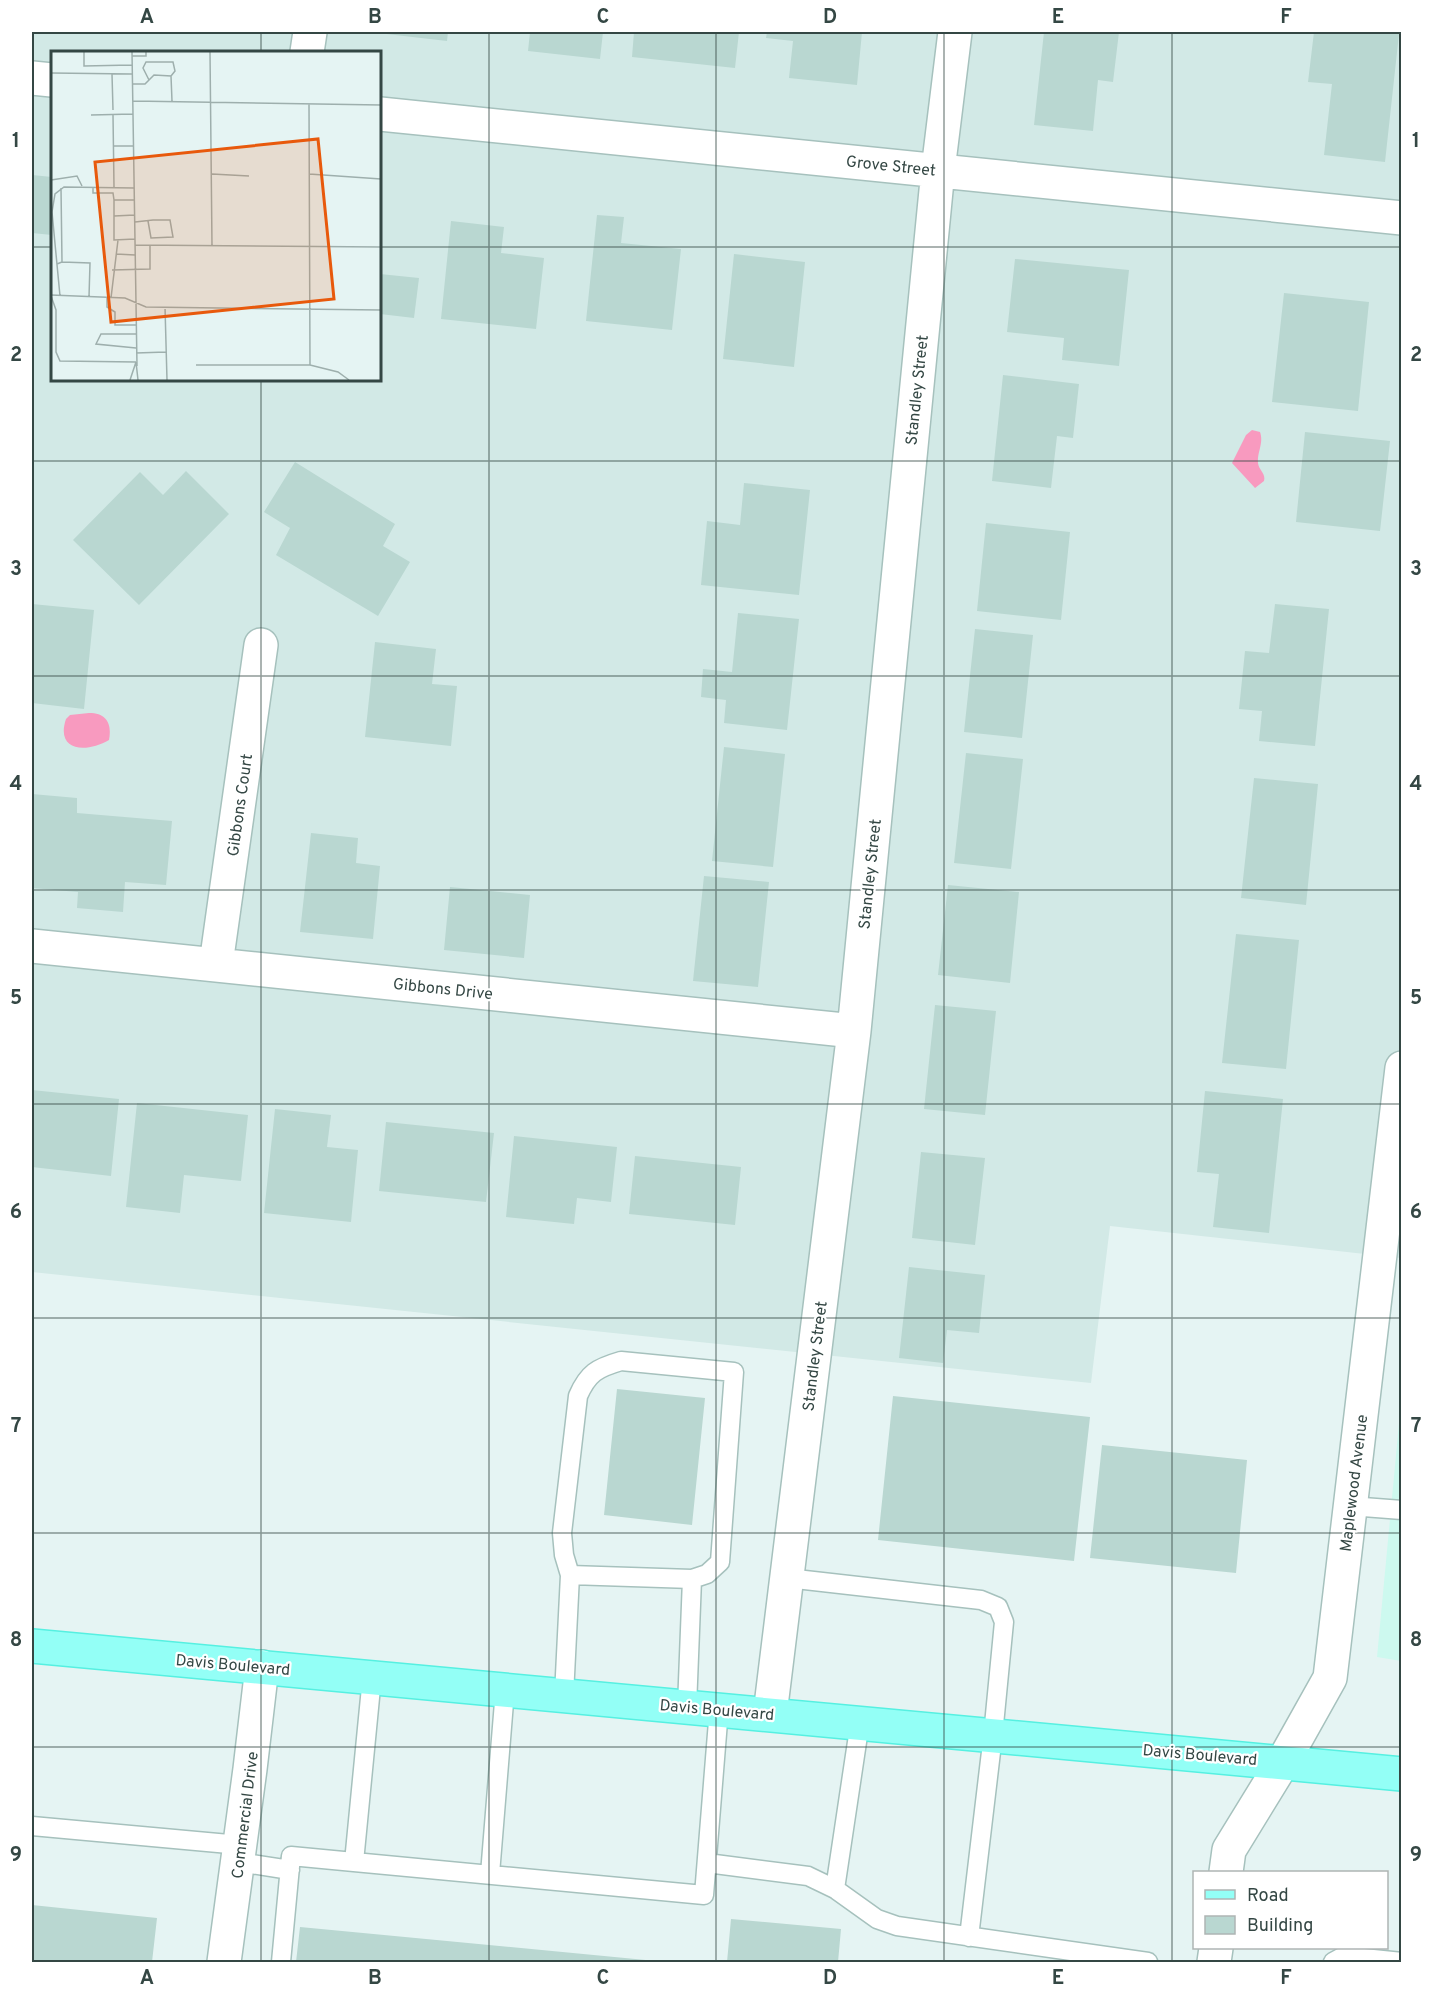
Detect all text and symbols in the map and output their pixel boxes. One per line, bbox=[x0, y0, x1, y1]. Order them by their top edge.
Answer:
text: A bbox=[140, 5, 154, 31]
text: B bbox=[368, 5, 382, 31]
text: C bbox=[597, 5, 609, 31]
text: D bbox=[823, 5, 837, 31]
text: E bbox=[1052, 5, 1064, 31]
text: F bbox=[1280, 5, 1292, 31]
inset map bbox=[51, 51, 381, 381]
text: 1 bbox=[12, 129, 20, 155]
text: 1 bbox=[1412, 129, 1420, 155]
street label: Grove Street bbox=[845, 152, 937, 182]
street label: Standley Street bbox=[902, 334, 934, 446]
text: 2 bbox=[10, 343, 22, 369]
text: 2 bbox=[1410, 343, 1422, 369]
text: 3 bbox=[10, 557, 22, 583]
text: 3 bbox=[1410, 557, 1422, 583]
street label: Gibbons Court bbox=[224, 753, 258, 858]
text: 4 bbox=[10, 772, 22, 798]
text: 4 bbox=[1410, 772, 1422, 798]
street label: Standley Street bbox=[855, 818, 887, 930]
street label: Gibbons Drive bbox=[392, 975, 494, 1005]
text: 5 bbox=[10, 986, 22, 1012]
text: 5 bbox=[1410, 986, 1422, 1012]
text: 6 bbox=[10, 1200, 22, 1226]
text: 6 bbox=[1410, 1200, 1422, 1226]
street label: Standley Street bbox=[799, 1300, 833, 1413]
text: 7 bbox=[11, 1414, 21, 1440]
street label: Maplewood Avenue bbox=[1337, 1414, 1373, 1553]
text: 7 bbox=[1411, 1414, 1421, 1440]
text: 8 bbox=[10, 1628, 22, 1654]
text: 8 bbox=[1410, 1628, 1422, 1654]
street label: Davis Boulevard bbox=[175, 1651, 291, 1681]
street label: Davis Boulevard bbox=[659, 1696, 775, 1726]
street label: Davis Boulevard bbox=[1142, 1741, 1258, 1771]
street label: Commercial Drive bbox=[228, 1751, 264, 1880]
text: 9 bbox=[10, 1843, 22, 1869]
text: 9 bbox=[1410, 1843, 1422, 1869]
legend bbox=[1193, 1871, 1388, 1949]
text: Road bbox=[1247, 1885, 1289, 1908]
text: Building bbox=[1247, 1915, 1313, 1938]
text: A bbox=[140, 1966, 154, 1992]
text: B bbox=[368, 1966, 382, 1992]
text: C bbox=[597, 1966, 609, 1992]
text: D bbox=[823, 1966, 837, 1992]
text: E bbox=[1052, 1966, 1064, 1992]
text: F bbox=[1280, 1966, 1292, 1992]

